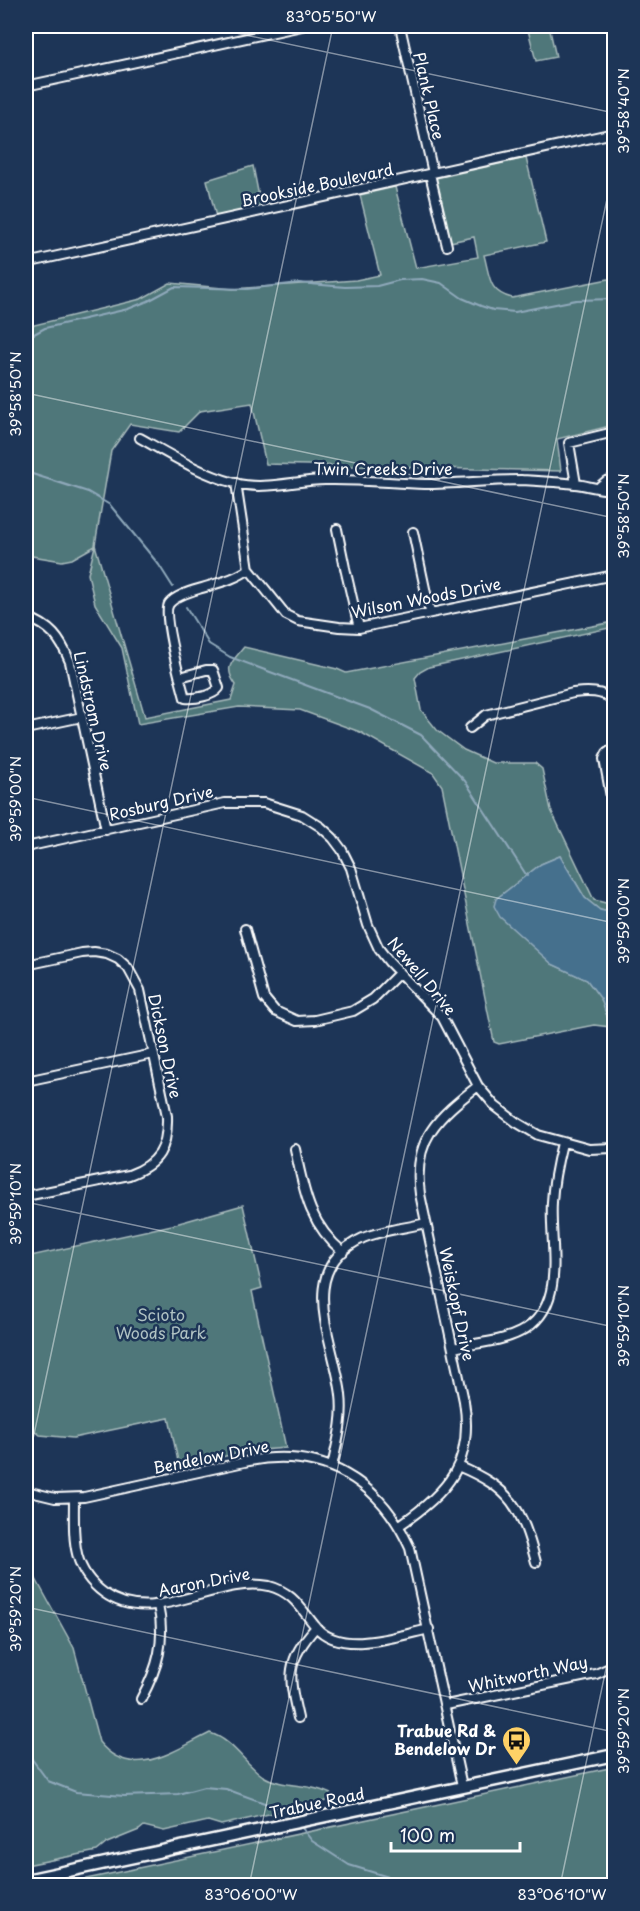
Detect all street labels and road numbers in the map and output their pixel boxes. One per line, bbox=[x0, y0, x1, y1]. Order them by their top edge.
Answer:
street label: Plank Place bbox=[408, 50, 452, 142]
street label: Brookside Boulevard bbox=[238, 156, 396, 212]
street label: Twin Creeks Drive bbox=[313, 456, 453, 480]
street label: Wilson Woods Drive bbox=[349, 571, 503, 623]
street label: Lindstrom Drive bbox=[69, 649, 119, 773]
street label: Rosburg Drive bbox=[106, 778, 215, 826]
street label: Newell Drive bbox=[383, 931, 463, 1020]
street label: Dickson Drive bbox=[143, 991, 189, 1100]
street label: Weiskopf Drive bbox=[434, 1245, 482, 1363]
street label: Bendelow Drive bbox=[151, 1433, 271, 1479]
street label: Aaron Drive bbox=[156, 1560, 252, 1602]
street label: Whitworth Way bbox=[466, 1649, 590, 1697]
street label: Trabue Road bbox=[267, 1780, 367, 1824]

